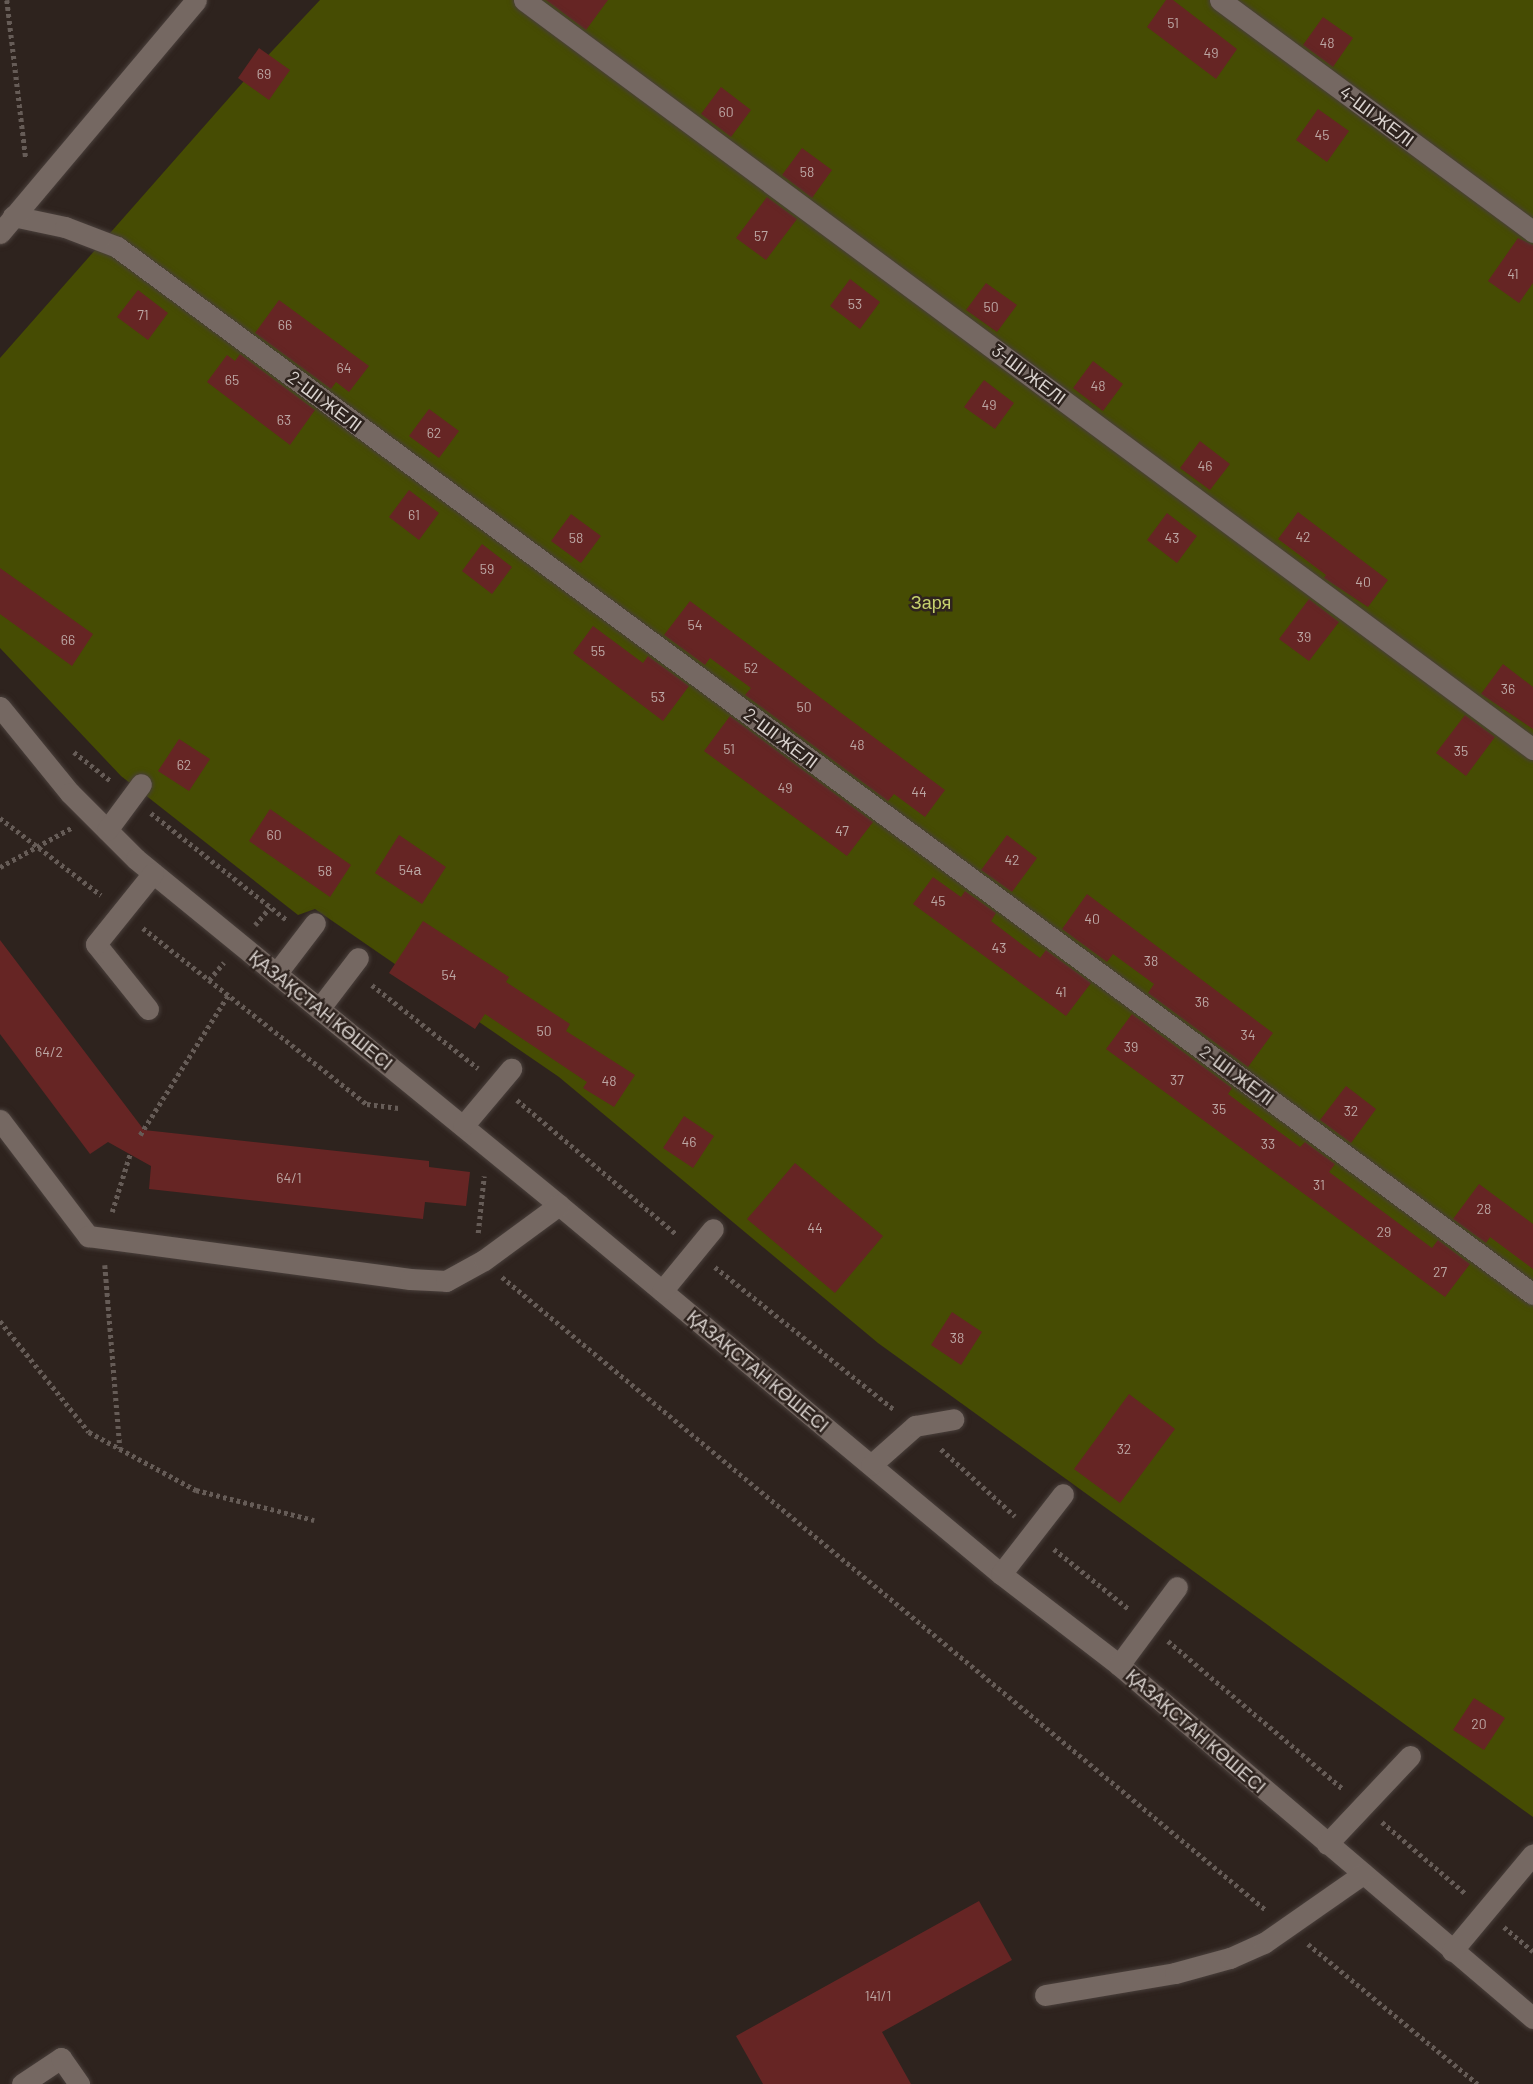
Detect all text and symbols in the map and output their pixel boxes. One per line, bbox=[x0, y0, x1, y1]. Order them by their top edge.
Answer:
house number: 51 bbox=[1167, 15, 1179, 31]
house number: 48 bbox=[1319, 35, 1335, 51]
house number: 49 bbox=[1203, 45, 1219, 61]
house number: 69 bbox=[257, 66, 271, 82]
street label: 4-ШІ ЖЕЛІ bbox=[1336, 81, 1418, 151]
house number: 60 bbox=[718, 104, 734, 120]
house number: 45 bbox=[1315, 127, 1329, 143]
house number: 58 bbox=[800, 164, 814, 180]
house number: 57 bbox=[754, 228, 768, 244]
house number: 41 bbox=[1507, 266, 1519, 282]
house number: 53 bbox=[848, 296, 862, 312]
house number: 50 bbox=[983, 299, 999, 315]
house number: 71 bbox=[137, 307, 149, 323]
house number: 66 bbox=[278, 317, 292, 333]
street label: 3-ШІ ЖЕЛІ bbox=[988, 339, 1070, 409]
house number: 64 bbox=[337, 360, 351, 376]
street label: 2-ШІ ЖЕЛІ bbox=[284, 366, 366, 436]
house number: 65 bbox=[225, 372, 239, 388]
house number: 48 bbox=[1090, 378, 1106, 394]
house number: 49 bbox=[981, 397, 997, 413]
house number: 63 bbox=[277, 412, 291, 428]
house number: 62 bbox=[427, 425, 441, 441]
house number: 46 bbox=[1198, 458, 1212, 474]
house number: 61 bbox=[408, 507, 420, 523]
house number: 42 bbox=[1295, 529, 1311, 545]
house number: 58 bbox=[569, 530, 583, 546]
house number: 43 bbox=[1165, 530, 1179, 546]
house number: 59 bbox=[480, 561, 494, 577]
house number: 40 bbox=[1355, 574, 1371, 590]
park label: Заря bbox=[911, 591, 951, 613]
house number: 54 bbox=[688, 617, 702, 633]
house number: 39 bbox=[1297, 629, 1311, 645]
house number: 66 bbox=[61, 632, 75, 648]
house number: 55 bbox=[591, 643, 605, 659]
house number: 52 bbox=[744, 660, 758, 676]
house number: 36 bbox=[1501, 681, 1515, 697]
house number: 53 bbox=[651, 689, 665, 705]
house number: 50 bbox=[796, 699, 812, 715]
street label: 2-ШІ ЖЕЛІ bbox=[740, 703, 822, 773]
house number: 48 bbox=[849, 737, 865, 753]
house number: 51 bbox=[723, 741, 735, 757]
house number: 35 bbox=[1454, 743, 1468, 759]
house number: 62 bbox=[177, 757, 191, 773]
house number: 49 bbox=[777, 780, 793, 796]
house number: 44 bbox=[911, 784, 927, 800]
house number: 47 bbox=[835, 823, 849, 839]
house number: 60 bbox=[266, 827, 282, 843]
house number: 42 bbox=[1004, 852, 1020, 868]
house number: 54а bbox=[399, 862, 421, 878]
house number: 58 bbox=[318, 863, 332, 879]
house number: 45 bbox=[931, 893, 945, 909]
house number: 40 bbox=[1084, 911, 1100, 927]
house number: 43 bbox=[992, 940, 1006, 956]
street label: ҚАЗАҚСТАН КӨШЕСІ bbox=[245, 946, 397, 1074]
house number: 38 bbox=[1144, 953, 1158, 969]
house number: 54 bbox=[442, 967, 456, 983]
house number: 41 bbox=[1055, 984, 1067, 1000]
house number: 36 bbox=[1195, 994, 1209, 1010]
house number: 50 bbox=[536, 1023, 552, 1039]
house number: 34 bbox=[1241, 1027, 1255, 1043]
house number: 39 bbox=[1124, 1039, 1138, 1055]
street label: 2-ШІ ЖЕЛІ bbox=[1196, 1040, 1278, 1110]
house number: 64/2 bbox=[35, 1044, 63, 1060]
house number: 37 bbox=[1170, 1072, 1184, 1088]
house number: 48 bbox=[601, 1073, 617, 1089]
house number: 35 bbox=[1212, 1101, 1226, 1117]
house number: 32 bbox=[1344, 1103, 1358, 1119]
house number: 46 bbox=[682, 1134, 696, 1150]
house number: 33 bbox=[1261, 1136, 1275, 1152]
house number: 64/1 bbox=[276, 1170, 302, 1186]
house number: 31 bbox=[1313, 1177, 1325, 1193]
house number: 28 bbox=[1477, 1201, 1491, 1217]
house number: 44 bbox=[807, 1220, 823, 1236]
house number: 29 bbox=[1377, 1224, 1391, 1240]
house number: 27 bbox=[1433, 1264, 1447, 1280]
street label: ҚАЗАҚСТАН КӨШЕСІ bbox=[683, 1306, 833, 1436]
house number: 38 bbox=[950, 1330, 964, 1346]
house number: 32 bbox=[1117, 1441, 1131, 1457]
street label: ҚАЗАҚСТАН КӨШЕСІ bbox=[1122, 1664, 1270, 1798]
house number: 20 bbox=[1471, 1716, 1487, 1732]
house number: 141/1 bbox=[865, 1988, 891, 2004]

